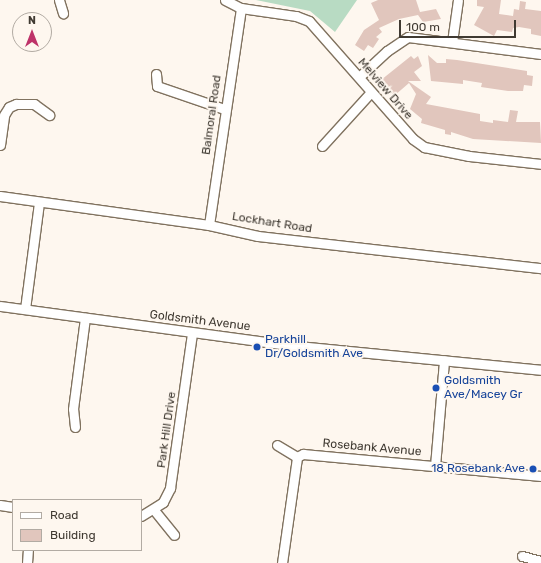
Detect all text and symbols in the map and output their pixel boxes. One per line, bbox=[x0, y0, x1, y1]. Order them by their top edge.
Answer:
north arrow bbox=[12, 12, 52, 52]
scale bar bbox=[401, 12, 518, 38]
text: N bbox=[28, 14, 36, 27]
text: 100 m bbox=[406, 20, 440, 34]
street label: Melview Drive bbox=[354, 55, 416, 123]
street label: Balmoral Road bbox=[199, 74, 225, 156]
street label: Lockhart Road bbox=[231, 210, 313, 236]
street label: Goldsmith Avenue bbox=[149, 308, 251, 334]
place label: Parkhill Dr/Goldsmith Ave bbox=[265, 333, 363, 361]
marker: Parkhill Dr/Goldsmith Ave bbox=[252, 342, 262, 352]
place label: Goldsmith Ave/Macey Gr bbox=[444, 374, 523, 402]
marker: Goldsmith Ave/Macey Gr bbox=[431, 383, 441, 393]
street label: Park Hill Drive bbox=[155, 391, 179, 469]
street label: Rosebank Avenue bbox=[322, 436, 422, 460]
place label: 18 Rosebank Ave bbox=[431, 462, 525, 476]
marker: 18 Rosebank Ave bbox=[528, 464, 538, 474]
legend bbox=[12, 499, 142, 551]
text: Road bbox=[50, 508, 78, 522]
text: Building bbox=[50, 528, 96, 542]

